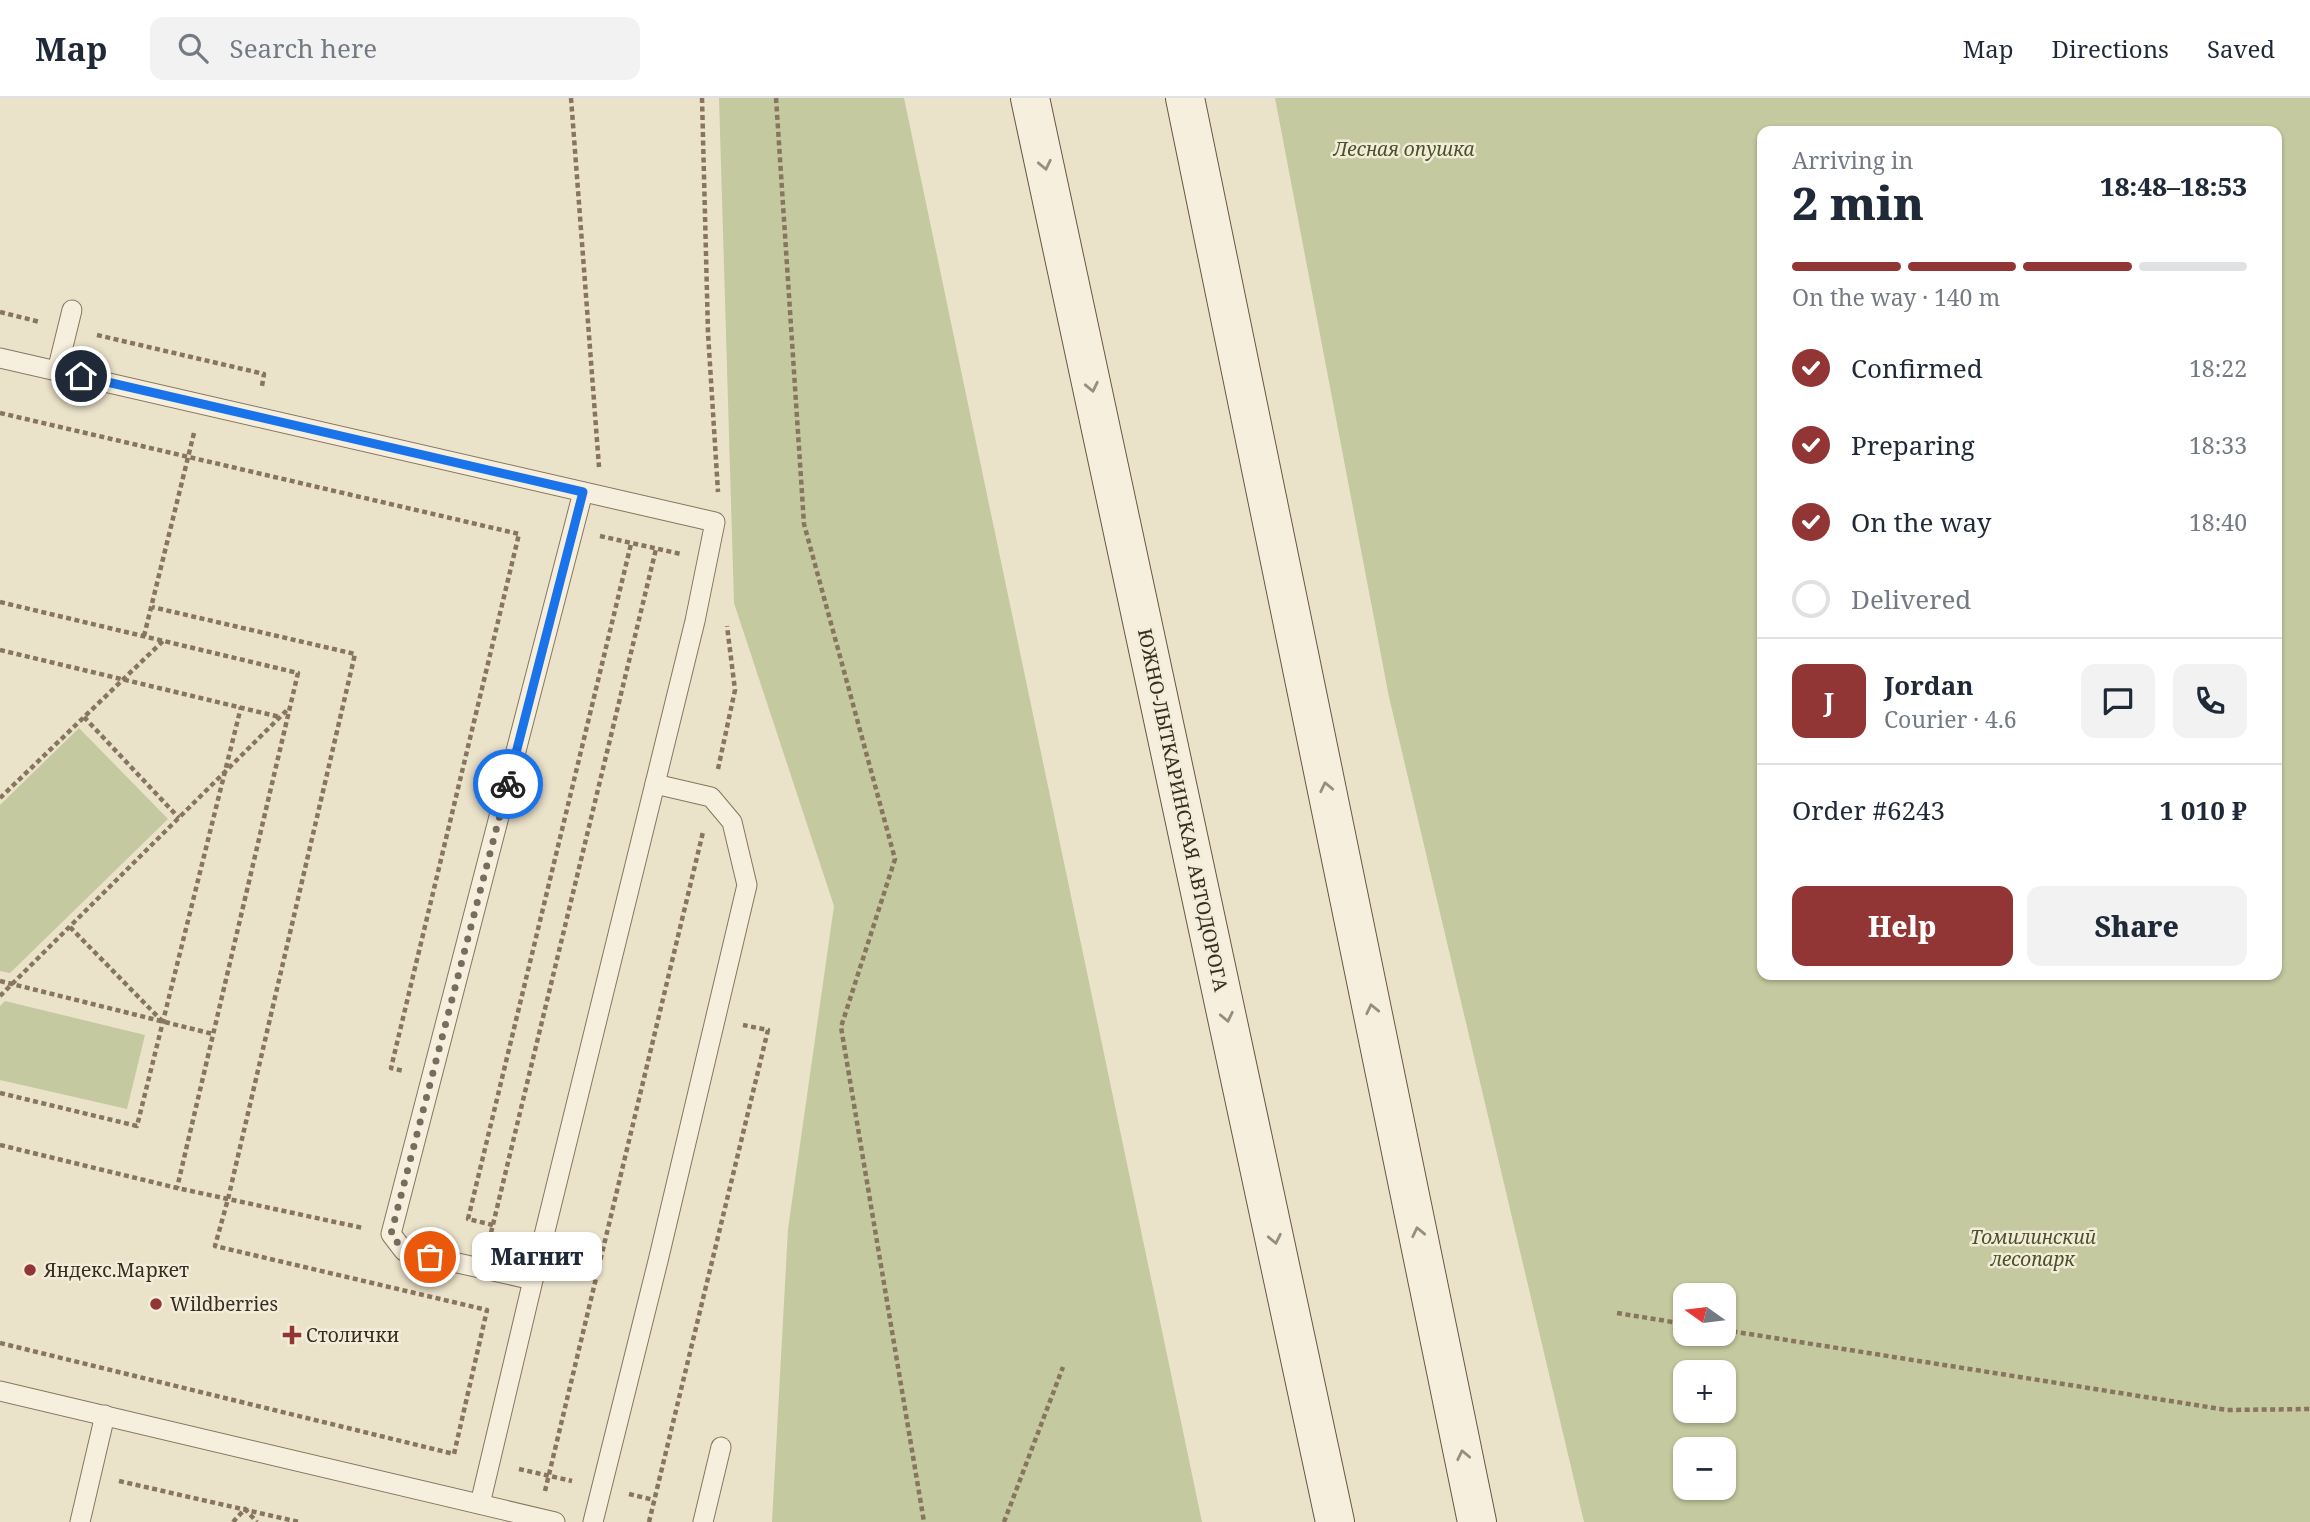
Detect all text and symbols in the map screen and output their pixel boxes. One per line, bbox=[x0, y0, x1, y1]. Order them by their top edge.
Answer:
search box bbox=[150, 17, 640, 80]
text: Map bbox=[35, 26, 108, 71]
icon: search bbox=[174, 29, 212, 67]
text: Search here bbox=[230, 30, 377, 66]
text: Map bbox=[1963, 32, 2014, 65]
text: Directions bbox=[2052, 32, 2169, 65]
text: Saved bbox=[2207, 32, 2275, 65]
park label: Лесная опушка bbox=[1332, 136, 1475, 162]
text: Arriving in bbox=[1792, 144, 1913, 176]
one-way arrow bbox=[1036, 159, 1051, 171]
text: 18:48–18:53 bbox=[2100, 168, 2247, 204]
text: 2 min bbox=[1792, 171, 1924, 233]
text: On the way · 140 m bbox=[1792, 281, 2000, 313]
pin bbox=[51, 346, 111, 406]
icon: check bbox=[1792, 349, 1830, 387]
text: Confirmed bbox=[1851, 350, 1983, 386]
text: 18:22 bbox=[2189, 352, 2247, 384]
icon: home bbox=[62, 357, 100, 395]
one-way arrow bbox=[1084, 381, 1099, 393]
icon: check bbox=[1792, 426, 1830, 464]
text: Preparing bbox=[1851, 427, 1975, 463]
text: 18:33 bbox=[2189, 429, 2247, 461]
icon: check bbox=[1792, 503, 1830, 541]
text: On the way bbox=[1851, 504, 1991, 540]
text: 18:40 bbox=[2189, 506, 2247, 538]
text: Delivered bbox=[1851, 581, 1971, 617]
street label: ЮЖНО-ЛЫТКАРИНСКАЯ АВТОДОРОГА bbox=[1132, 626, 1234, 995]
button: chat bbox=[2081, 664, 2155, 738]
button: phone bbox=[2173, 664, 2247, 738]
text: Jordan bbox=[1884, 667, 1974, 703]
text: J bbox=[1824, 683, 1834, 719]
text: Courier · 4.6 bbox=[1884, 703, 2017, 735]
courier bbox=[473, 749, 543, 819]
icon: bike bbox=[489, 765, 527, 803]
one-way arrow bbox=[1320, 781, 1335, 793]
text: Order #6243 bbox=[1792, 792, 1945, 828]
text: 1 010 ₽ bbox=[2159, 792, 2247, 828]
button: Help bbox=[1792, 886, 2013, 966]
button: Share bbox=[2027, 886, 2247, 966]
one-way arrow bbox=[1365, 1003, 1380, 1015]
one-way arrow bbox=[1219, 1011, 1233, 1023]
park label: Томилинский лесопарк bbox=[1970, 1224, 2096, 1272]
one-way arrow bbox=[1411, 1226, 1426, 1238]
pin bbox=[400, 1227, 460, 1287]
callout: Магнит bbox=[472, 1232, 602, 1282]
one-way arrow bbox=[1266, 1233, 1281, 1245]
icon: bag bbox=[411, 1238, 449, 1276]
text: Магнит bbox=[491, 1240, 583, 1272]
place label: Яндекс.Маркет bbox=[43, 1257, 189, 1283]
marker: Яндекс.Маркет bbox=[22, 1262, 38, 1278]
north arrow bbox=[1673, 1283, 1736, 1346]
map controls bbox=[1673, 1283, 1736, 1500]
place label: Wildberries bbox=[170, 1291, 278, 1317]
marker: Wildberries bbox=[148, 1296, 164, 1312]
place label: Столички bbox=[306, 1322, 399, 1348]
marker: Столички bbox=[284, 1327, 300, 1343]
button: + bbox=[1673, 1360, 1736, 1423]
button: − bbox=[1673, 1437, 1736, 1500]
one-way arrow bbox=[1457, 1449, 1472, 1461]

